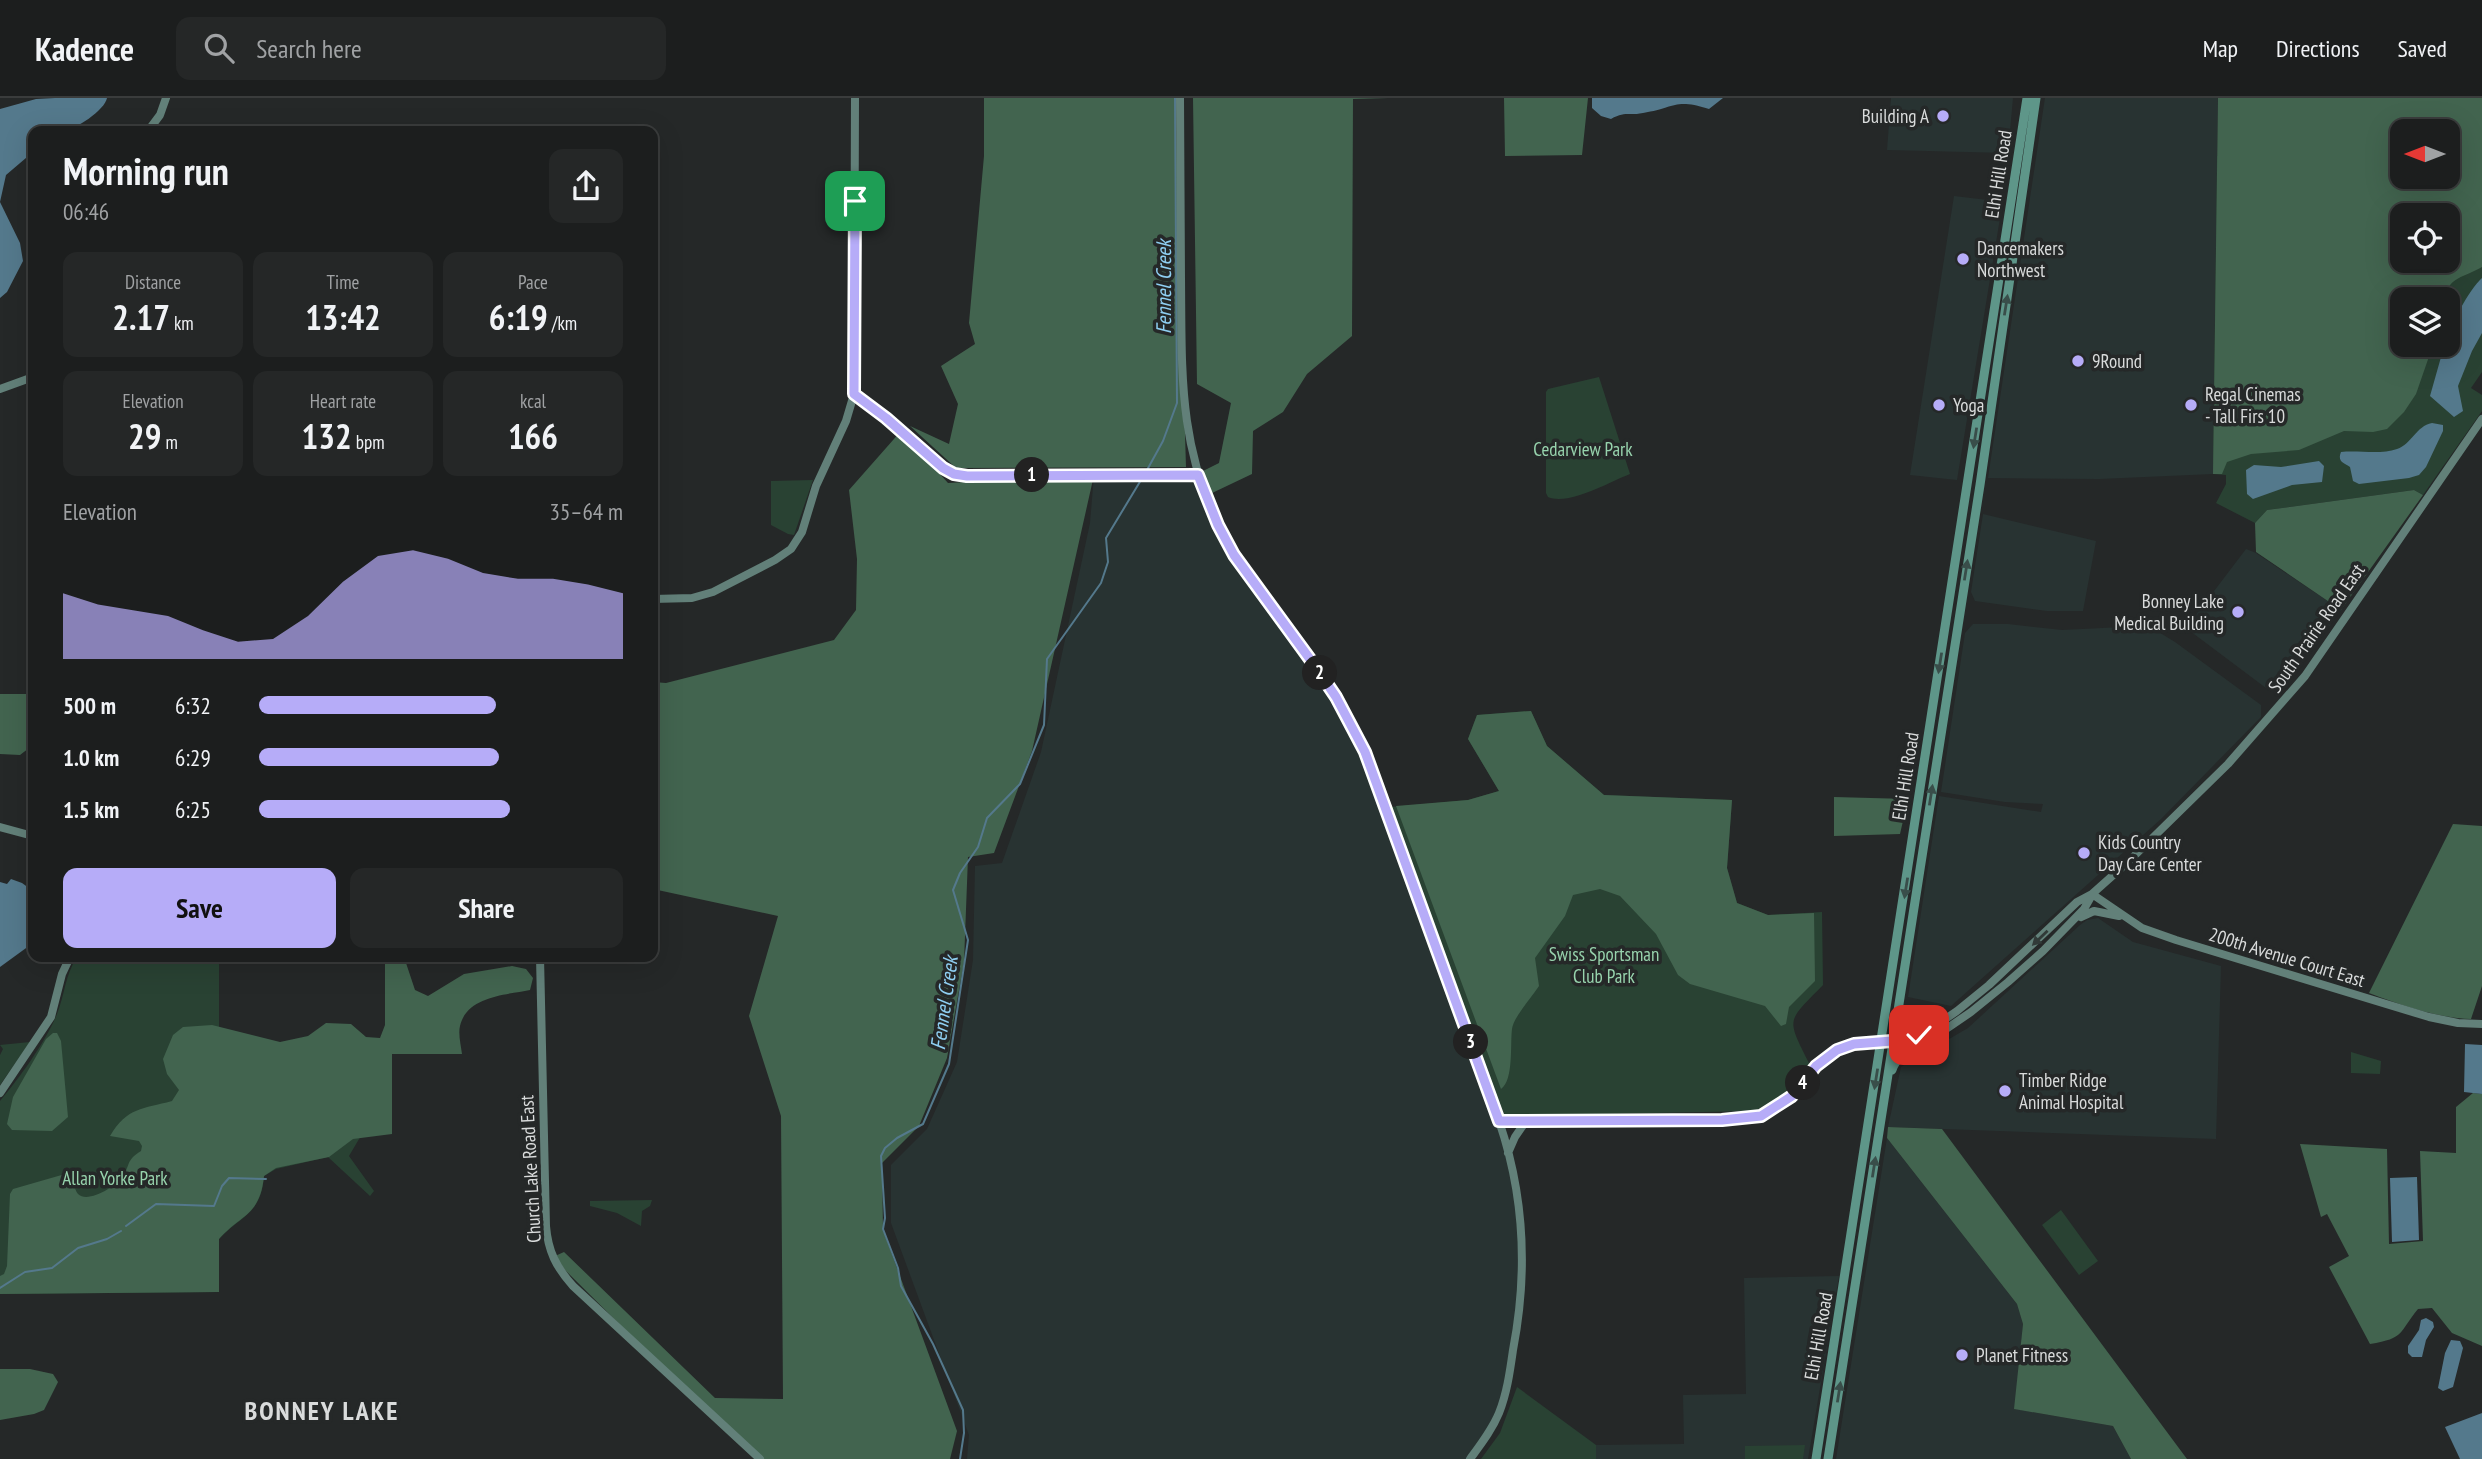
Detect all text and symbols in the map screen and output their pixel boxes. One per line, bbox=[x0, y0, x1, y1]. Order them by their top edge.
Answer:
search box bbox=[176, 17, 666, 80]
text: Kadence bbox=[35, 27, 134, 70]
icon: search bbox=[200, 29, 238, 67]
text: Search here bbox=[256, 32, 362, 65]
text: Map bbox=[2203, 33, 2238, 64]
text: Directions bbox=[2276, 33, 2360, 64]
text: Saved bbox=[2398, 33, 2447, 64]
place label: Building A bbox=[1862, 104, 1929, 128]
marker: Building A bbox=[1935, 108, 1951, 124]
north arrow bbox=[2390, 119, 2460, 189]
map controls bbox=[2390, 119, 2460, 357]
street label: Elhi Hill Road bbox=[1979, 128, 2017, 220]
text: Morning run bbox=[63, 146, 229, 195]
button: share bbox=[549, 149, 623, 223]
pin bbox=[825, 171, 885, 231]
icon: arrive bbox=[836, 182, 874, 220]
text: 06:46 bbox=[63, 197, 109, 226]
button: locate bbox=[2390, 203, 2460, 273]
place label: Dancemakers Northwest bbox=[1977, 236, 2064, 282]
water label: Fennel Creek bbox=[1150, 237, 1177, 334]
marker: Dancemakers Northwest bbox=[1955, 251, 1971, 267]
text: Distance bbox=[125, 270, 181, 294]
text: Time bbox=[327, 270, 359, 294]
text: Pace bbox=[518, 270, 548, 294]
button: layers bbox=[2390, 287, 2460, 357]
text: 2.17 bbox=[112, 294, 170, 340]
text: 13:42 bbox=[305, 294, 381, 340]
text: 6:19 bbox=[489, 294, 548, 340]
one-way arrow bbox=[2001, 294, 2012, 316]
text: km bbox=[170, 311, 194, 335]
text: /km bbox=[548, 311, 577, 335]
place label: 9Round bbox=[2092, 349, 2142, 373]
marker: 9Round bbox=[2070, 353, 2086, 369]
place label: Regal Cinemas - Tall Firs 10 bbox=[2205, 382, 2301, 428]
text: Elevation bbox=[123, 389, 183, 413]
text: Heart rate bbox=[310, 389, 376, 413]
text: kcal bbox=[520, 389, 546, 413]
place label: Yoga bbox=[1953, 393, 1984, 417]
marker: Yoga bbox=[1931, 397, 1947, 413]
marker: Regal Cinemas - Tall Firs 10 bbox=[2183, 397, 2199, 413]
text: 29 bbox=[128, 413, 162, 459]
text: 132 bbox=[301, 413, 352, 459]
text: 166 bbox=[508, 413, 558, 459]
one-way arrow bbox=[1969, 427, 1980, 449]
text: m bbox=[162, 430, 178, 454]
text: bpm bbox=[352, 430, 385, 454]
park label: Cedarview Park bbox=[1533, 437, 1633, 461]
pin: 1 bbox=[1014, 458, 1050, 492]
text: 1 bbox=[1027, 462, 1036, 486]
text: Elevation bbox=[63, 497, 137, 526]
text: 35–64 m bbox=[550, 497, 623, 526]
street label: South Prairie Road East bbox=[2263, 558, 2370, 697]
one-way arrow bbox=[1961, 559, 1972, 581]
place label: Bonney Lake Medical Building bbox=[2114, 589, 2224, 635]
marker: Bonney Lake Medical Building bbox=[2230, 604, 2246, 620]
one-way arrow bbox=[1934, 652, 1945, 674]
pin: 2 bbox=[1302, 656, 1338, 690]
text: 2 bbox=[1315, 660, 1324, 684]
text: 500 m bbox=[63, 691, 116, 720]
text: 6:32 bbox=[175, 691, 211, 720]
street label: Elhi Hill Road bbox=[1886, 730, 1924, 822]
text: 1.0 km bbox=[63, 743, 119, 772]
text: 6:29 bbox=[175, 743, 211, 772]
one-way arrow bbox=[1926, 784, 1937, 806]
text: 1.5 km bbox=[63, 795, 119, 824]
text: 6:25 bbox=[175, 795, 211, 824]
place label: Kids Country Day Care Center bbox=[2098, 830, 2203, 876]
marker: Kids Country Day Care Center bbox=[2076, 845, 2092, 861]
button: Save bbox=[63, 868, 336, 948]
button: Share bbox=[350, 868, 623, 948]
one-way arrow bbox=[1900, 877, 1911, 899]
street label: 200th Avenue Court East bbox=[2206, 922, 2369, 992]
one-way arrow bbox=[2032, 929, 2049, 946]
park label: Swiss Sportsman Club Park bbox=[1549, 942, 1659, 988]
water label: Fennel Creek bbox=[924, 952, 964, 1052]
pin bbox=[1889, 1005, 1949, 1065]
icon: check bbox=[1900, 1016, 1938, 1054]
pin: 3 bbox=[1454, 1024, 1488, 1060]
text: 3 bbox=[1466, 1029, 1475, 1053]
pin: 4 bbox=[1786, 1066, 1820, 1100]
one-way arrow bbox=[1870, 1068, 1881, 1090]
place label: Timber Ridge Animal Hospital bbox=[2019, 1068, 2124, 1114]
text: 4 bbox=[1798, 1070, 1807, 1094]
marker: Timber Ridge Animal Hospital bbox=[1997, 1083, 2013, 1099]
street label: Church Lake Road East bbox=[514, 1094, 546, 1243]
one-way arrow bbox=[1869, 1156, 1880, 1178]
park label: Allan Yorke Park bbox=[62, 1166, 168, 1190]
street label: Elhi Hill Road bbox=[1798, 1290, 1838, 1382]
place label: Planet Fitness bbox=[1976, 1343, 2068, 1367]
marker: Planet Fitness bbox=[1954, 1347, 1970, 1363]
one-way arrow bbox=[1834, 1381, 1845, 1403]
district label: BONNEY LAKE bbox=[244, 1394, 400, 1427]

